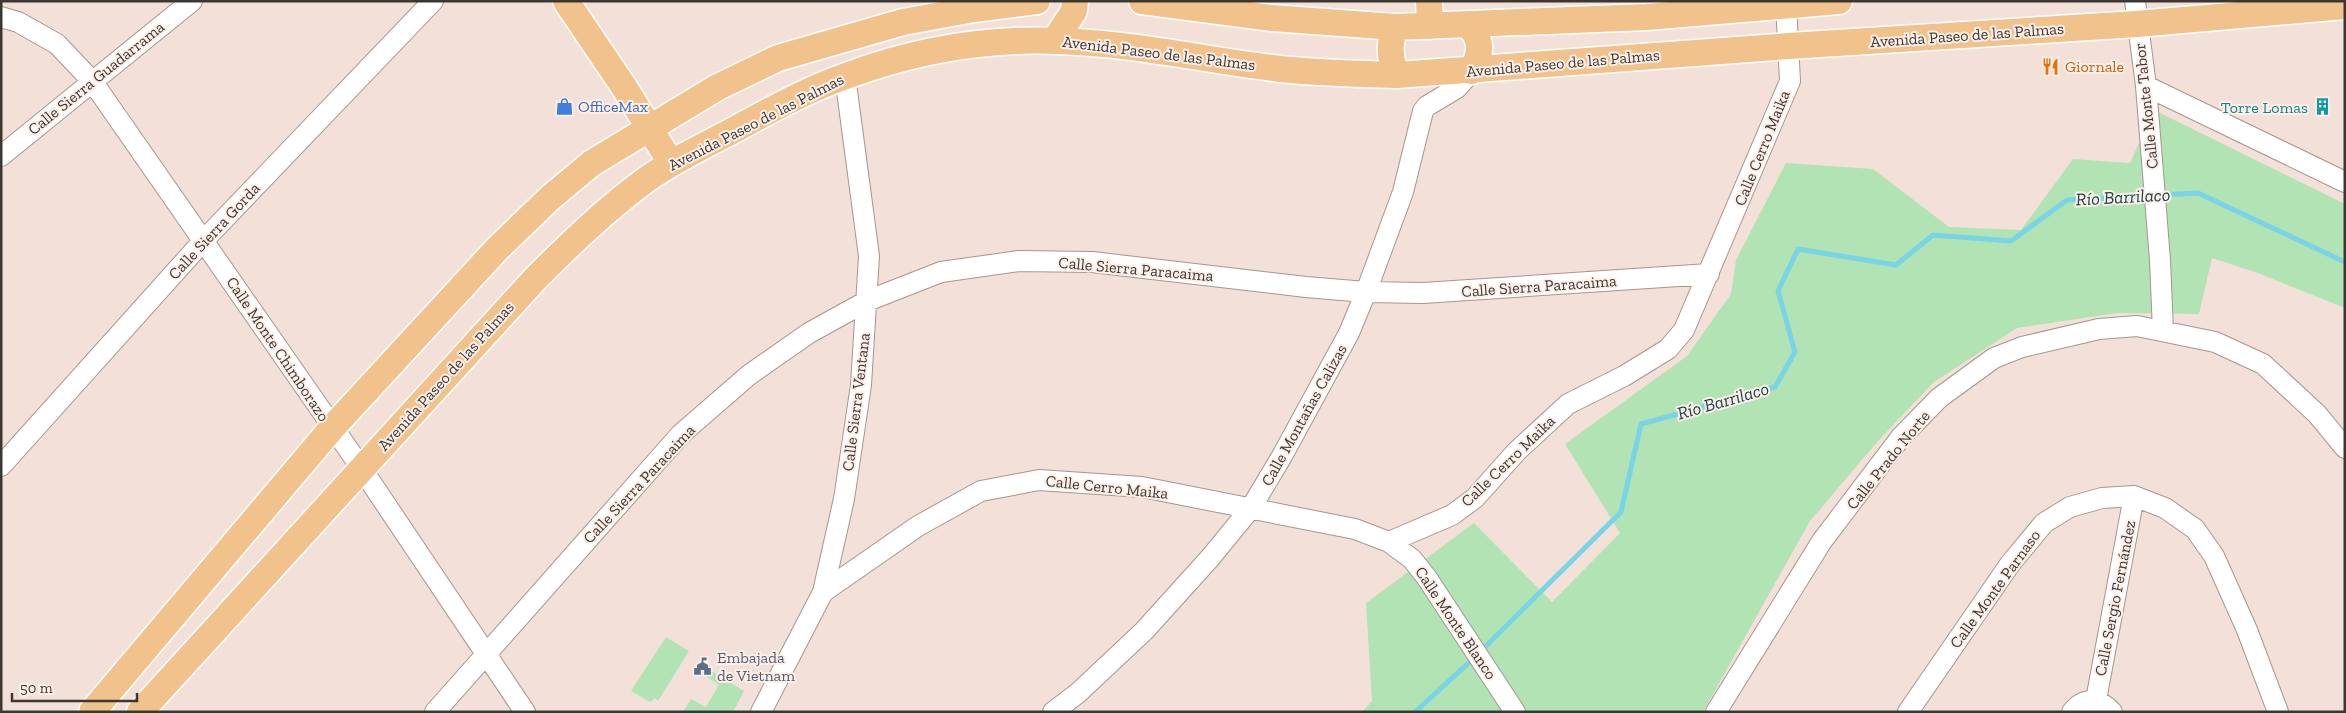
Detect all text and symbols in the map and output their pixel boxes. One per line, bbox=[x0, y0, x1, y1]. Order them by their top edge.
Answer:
street label: Calle Sierra Guadarrama bbox=[24, 17, 168, 139]
street label: Avenida Paseo de las Palmas bbox=[1869, 19, 2065, 51]
street label: Avenida Paseo de las Palmas bbox=[1061, 32, 1257, 74]
street label: Calle Monte Tabor bbox=[2130, 42, 2162, 170]
street label: Avenida Paseo de las Palmas bbox=[1465, 45, 1661, 81]
restaurant icon: Giornale bbox=[2041, 56, 2061, 76]
place label: Giornale bbox=[2065, 57, 2124, 76]
street label: Avenida Paseo de las Palmas bbox=[665, 69, 847, 175]
street label: Calle Cerro Maika bbox=[1730, 87, 1794, 209]
shop icon: OfficeMax bbox=[554, 96, 574, 116]
place label: OfficeMax bbox=[578, 97, 648, 116]
building icon: Torre Lomas bbox=[2312, 97, 2332, 117]
place label: Torre Lomas bbox=[2221, 98, 2308, 117]
street label: Calle Sierra Gorda bbox=[164, 178, 264, 283]
water label: Río Barrilaco bbox=[2075, 184, 2171, 210]
street label: Calle Sierra Paracaima bbox=[1058, 253, 1215, 285]
street label: Calle Sierra Paracaima bbox=[1461, 271, 1617, 301]
street label: Calle Monte Chimborazo bbox=[222, 273, 334, 425]
street label: Avenida Paseo de las Palmas bbox=[374, 297, 518, 455]
street label: Calle Sierra Ventana bbox=[838, 332, 874, 472]
street label: Calle Montañas Calizas bbox=[1257, 341, 1351, 489]
water label: Río Barrilaco bbox=[1675, 377, 1771, 425]
street label: Calle Prado Norte bbox=[1842, 407, 1934, 513]
street label: Calle Cerro Maika bbox=[1457, 411, 1559, 511]
street label: Calle Sierra Paracaima bbox=[579, 420, 699, 547]
street label: Calle Cerro Maika bbox=[1045, 471, 1169, 503]
street label: Calle Sergio Fernández bbox=[2091, 519, 2139, 677]
street label: Calle Monte Parnaso bbox=[1946, 526, 2044, 652]
street label: Calle Monte Blanco bbox=[1411, 563, 1501, 683]
place label: Embajada de Vietnam bbox=[717, 648, 795, 685]
public building icon: Embajada de Vietnam bbox=[693, 656, 713, 676]
scale bar bbox=[12, 670, 138, 702]
text: 50 m bbox=[20, 679, 53, 697]

